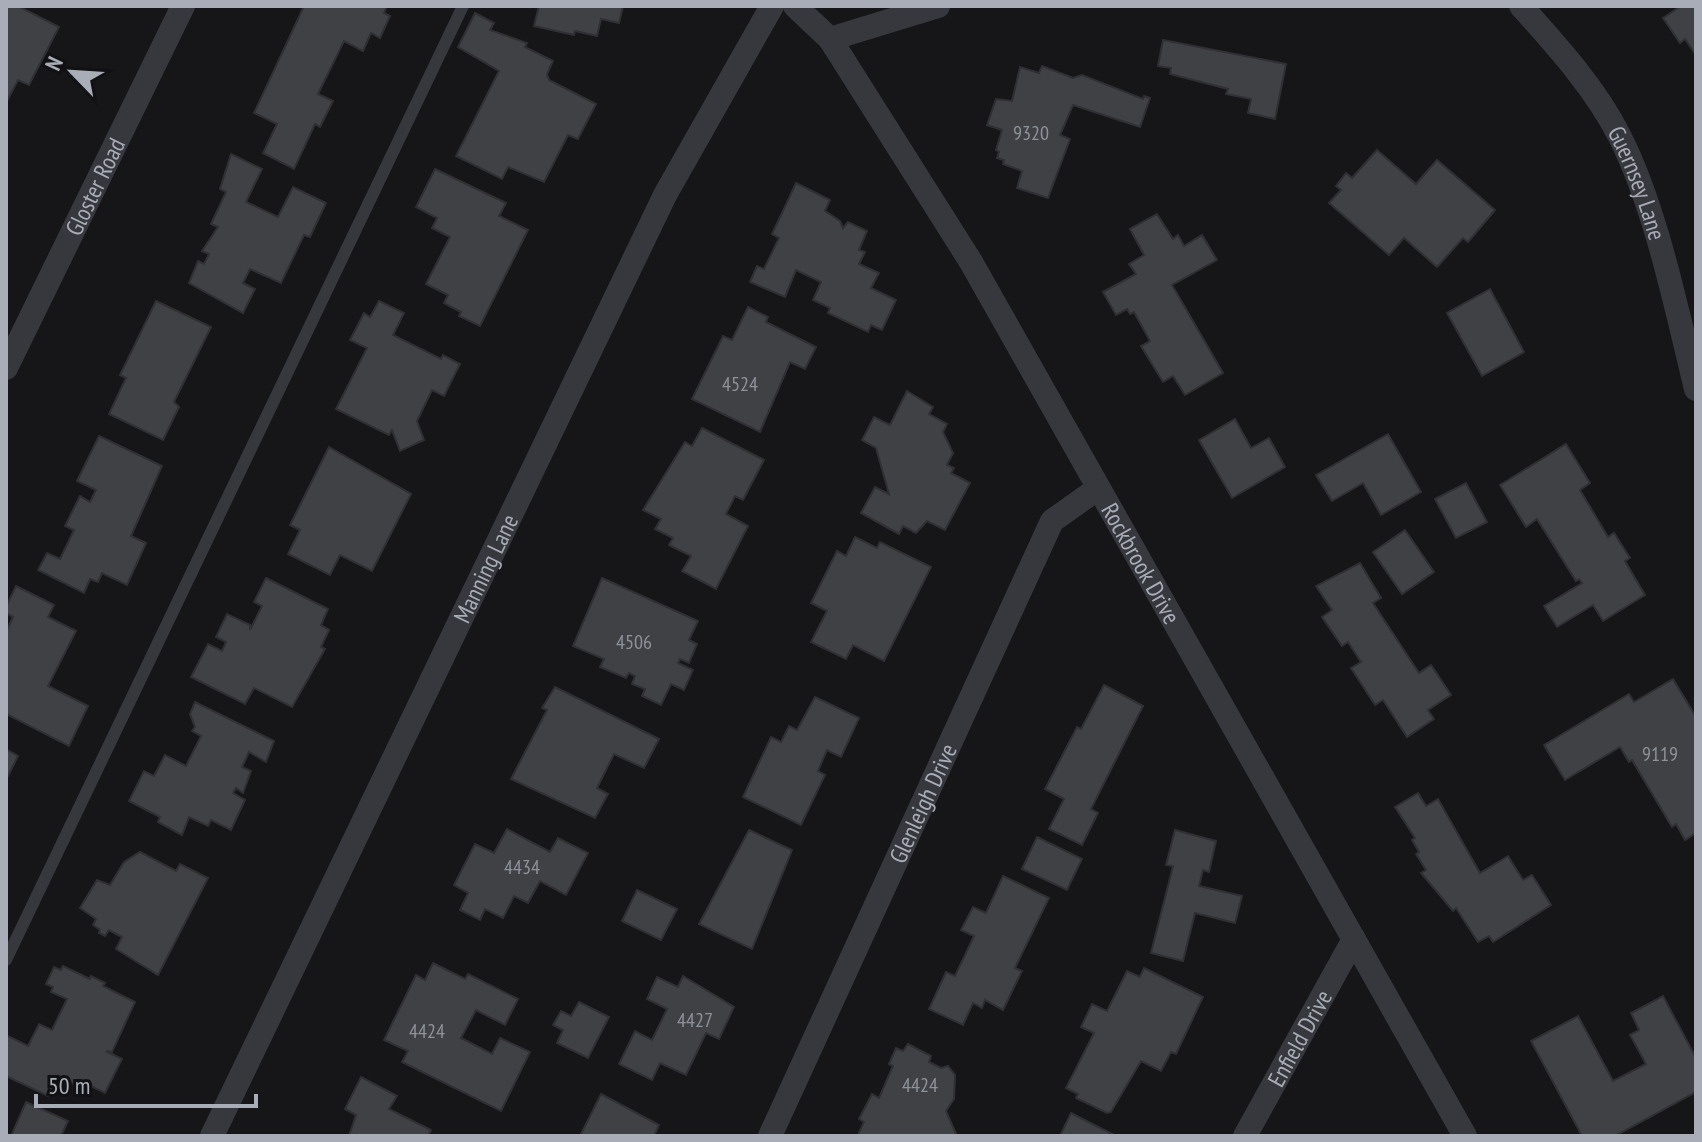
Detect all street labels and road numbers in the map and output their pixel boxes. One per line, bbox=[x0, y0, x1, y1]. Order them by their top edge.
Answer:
street label: Guernsey Lane bbox=[1601, 120, 1673, 244]
street label: Gloster Road bbox=[58, 133, 132, 240]
street label: Rockbrook Drive bbox=[1095, 497, 1188, 629]
street label: Manning Lane bbox=[446, 509, 525, 628]
street label: Glenleigh Drive bbox=[882, 739, 963, 868]
street label: Enfield Drive bbox=[1260, 984, 1338, 1092]

